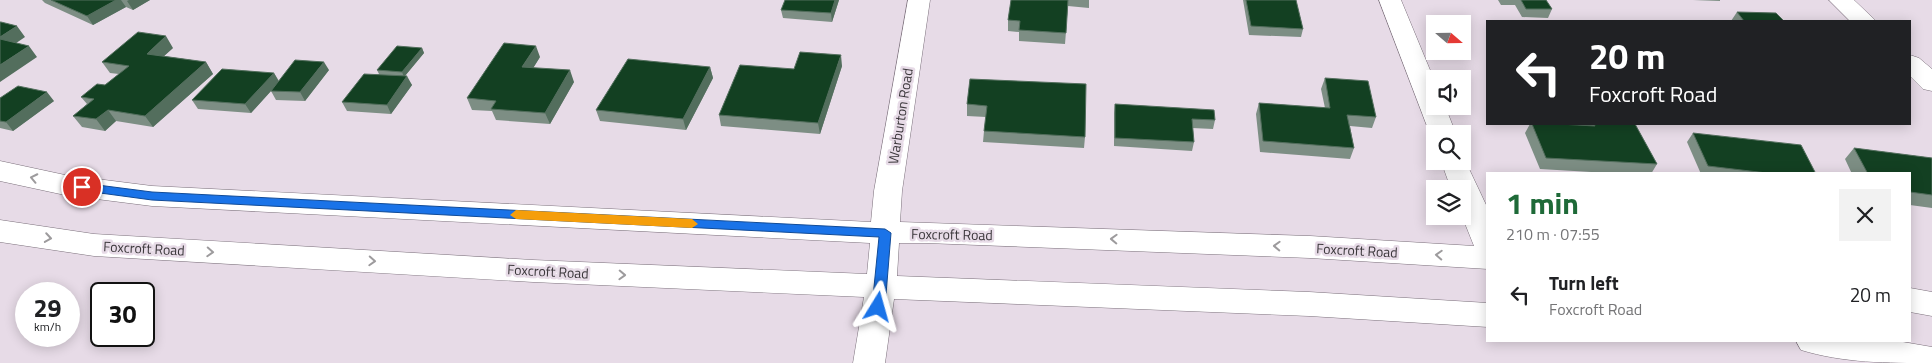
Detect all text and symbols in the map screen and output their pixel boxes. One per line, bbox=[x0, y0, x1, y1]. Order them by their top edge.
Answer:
north arrow bbox=[1426, 15, 1471, 60]
map controls bbox=[1426, 15, 1471, 225]
text: 20 m bbox=[1589, 29, 1665, 83]
icon: left bbox=[1506, 40, 1571, 105]
street label: Warburton Road bbox=[882, 66, 918, 166]
button: sound bbox=[1426, 70, 1471, 115]
text: Foxcroft Road bbox=[1589, 77, 1717, 111]
button: search bbox=[1426, 125, 1471, 170]
pin bbox=[61, 166, 103, 208]
one-way arrow bbox=[29, 173, 38, 184]
icon: arrive bbox=[68, 173, 96, 201]
button: layers bbox=[1426, 180, 1471, 225]
text: 1 min bbox=[1506, 180, 1579, 226]
button: close bbox=[1839, 189, 1891, 241]
text: 210 m · 07:55 bbox=[1506, 222, 1600, 246]
street label: Foxcroft Road bbox=[911, 223, 993, 245]
one-way arrow bbox=[44, 233, 53, 243]
one-way arrow bbox=[1110, 234, 1118, 245]
street label: Foxcroft Road bbox=[103, 235, 185, 261]
street label: Foxcroft Road bbox=[1316, 237, 1398, 263]
one-way arrow bbox=[1272, 240, 1280, 251]
one-way arrow bbox=[206, 246, 214, 257]
one-way arrow bbox=[1435, 249, 1443, 260]
one-way arrow bbox=[368, 256, 376, 267]
street label: Foxcroft Road bbox=[507, 258, 589, 284]
text: Turn left bbox=[1549, 268, 1619, 297]
one-way arrow bbox=[618, 269, 626, 280]
position arrow bbox=[851, 280, 903, 332]
text: 20 m bbox=[1850, 280, 1891, 309]
icon: left bbox=[1506, 281, 1534, 309]
speed limit sign: 30 bbox=[90, 282, 155, 347]
text: 29 bbox=[33, 289, 62, 327]
text: Foxcroft Road bbox=[1549, 297, 1642, 321]
text: km/h bbox=[34, 317, 61, 336]

